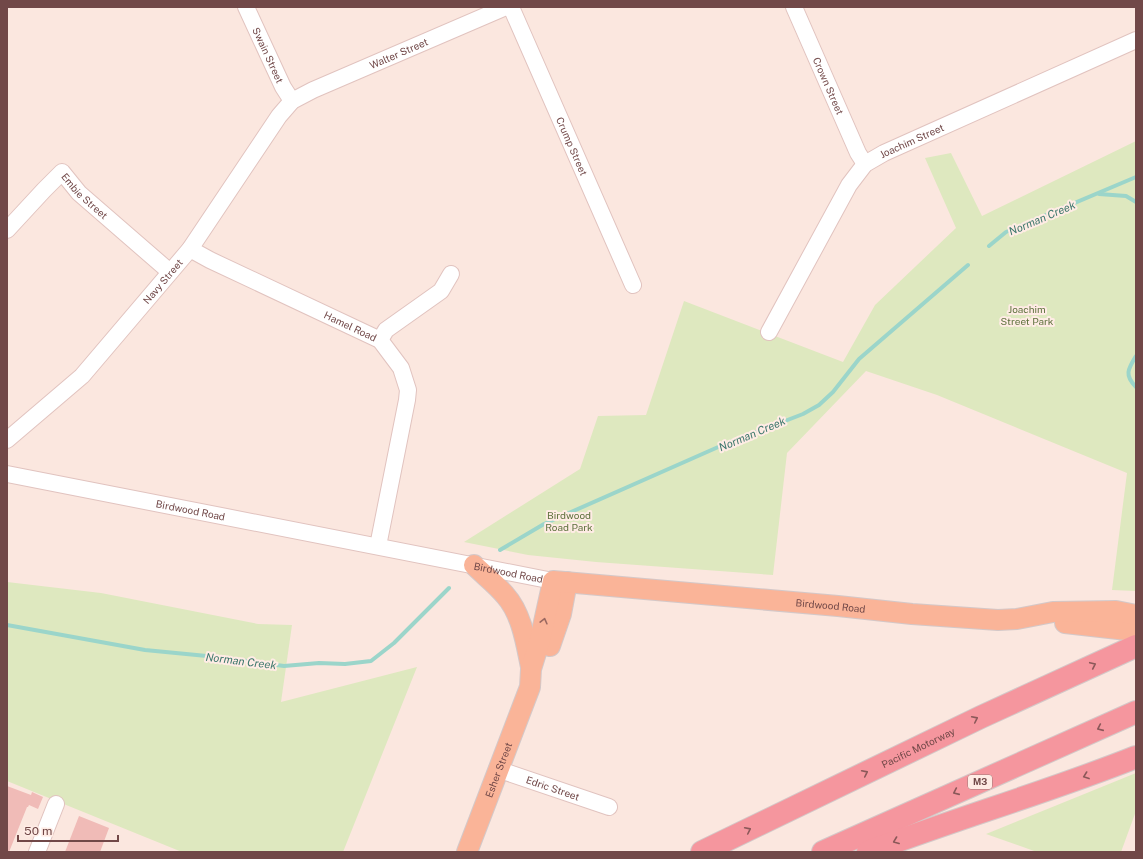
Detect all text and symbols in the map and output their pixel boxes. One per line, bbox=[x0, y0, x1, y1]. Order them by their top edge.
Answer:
street label: Swain Street bbox=[250, 25, 286, 85]
street label: Walter Street bbox=[368, 35, 430, 71]
street label: Crown Street bbox=[811, 55, 846, 116]
street label: Crump Street bbox=[554, 115, 590, 178]
street label: Joachim Street bbox=[877, 121, 946, 160]
street label: Embie Street bbox=[59, 170, 110, 221]
water label: Norman Creek bbox=[1007, 199, 1077, 237]
street label: Navy Street bbox=[140, 256, 185, 306]
park label: Joachim Street Park bbox=[1001, 303, 1054, 327]
street label: Hamel Road bbox=[322, 309, 379, 344]
water label: Norman Creek bbox=[717, 415, 787, 453]
street label: Birdwood Road bbox=[155, 497, 226, 523]
park label: Birdwood Road Park bbox=[545, 509, 593, 533]
street label: Birdwood Road bbox=[473, 560, 544, 585]
street label: Birdwood Road bbox=[795, 596, 866, 615]
one-way arrow bbox=[540, 618, 548, 625]
water label: Norman Creek bbox=[205, 651, 277, 671]
one-way arrow bbox=[1089, 662, 1097, 670]
one-way arrow bbox=[971, 716, 979, 724]
one-way arrow bbox=[1097, 723, 1105, 731]
street label: Pacific Motorway bbox=[879, 724, 957, 770]
street label: Esher Street bbox=[482, 740, 514, 799]
one-way arrow bbox=[861, 770, 869, 778]
one-way arrow bbox=[1083, 771, 1090, 779]
street label: Edric Street bbox=[525, 773, 581, 803]
road number: M3 bbox=[968, 775, 992, 789]
one-way arrow bbox=[953, 787, 961, 795]
scale bar bbox=[18, 817, 118, 843]
text: 50 m bbox=[24, 824, 52, 838]
one-way arrow bbox=[744, 827, 752, 835]
one-way arrow bbox=[892, 837, 899, 845]

